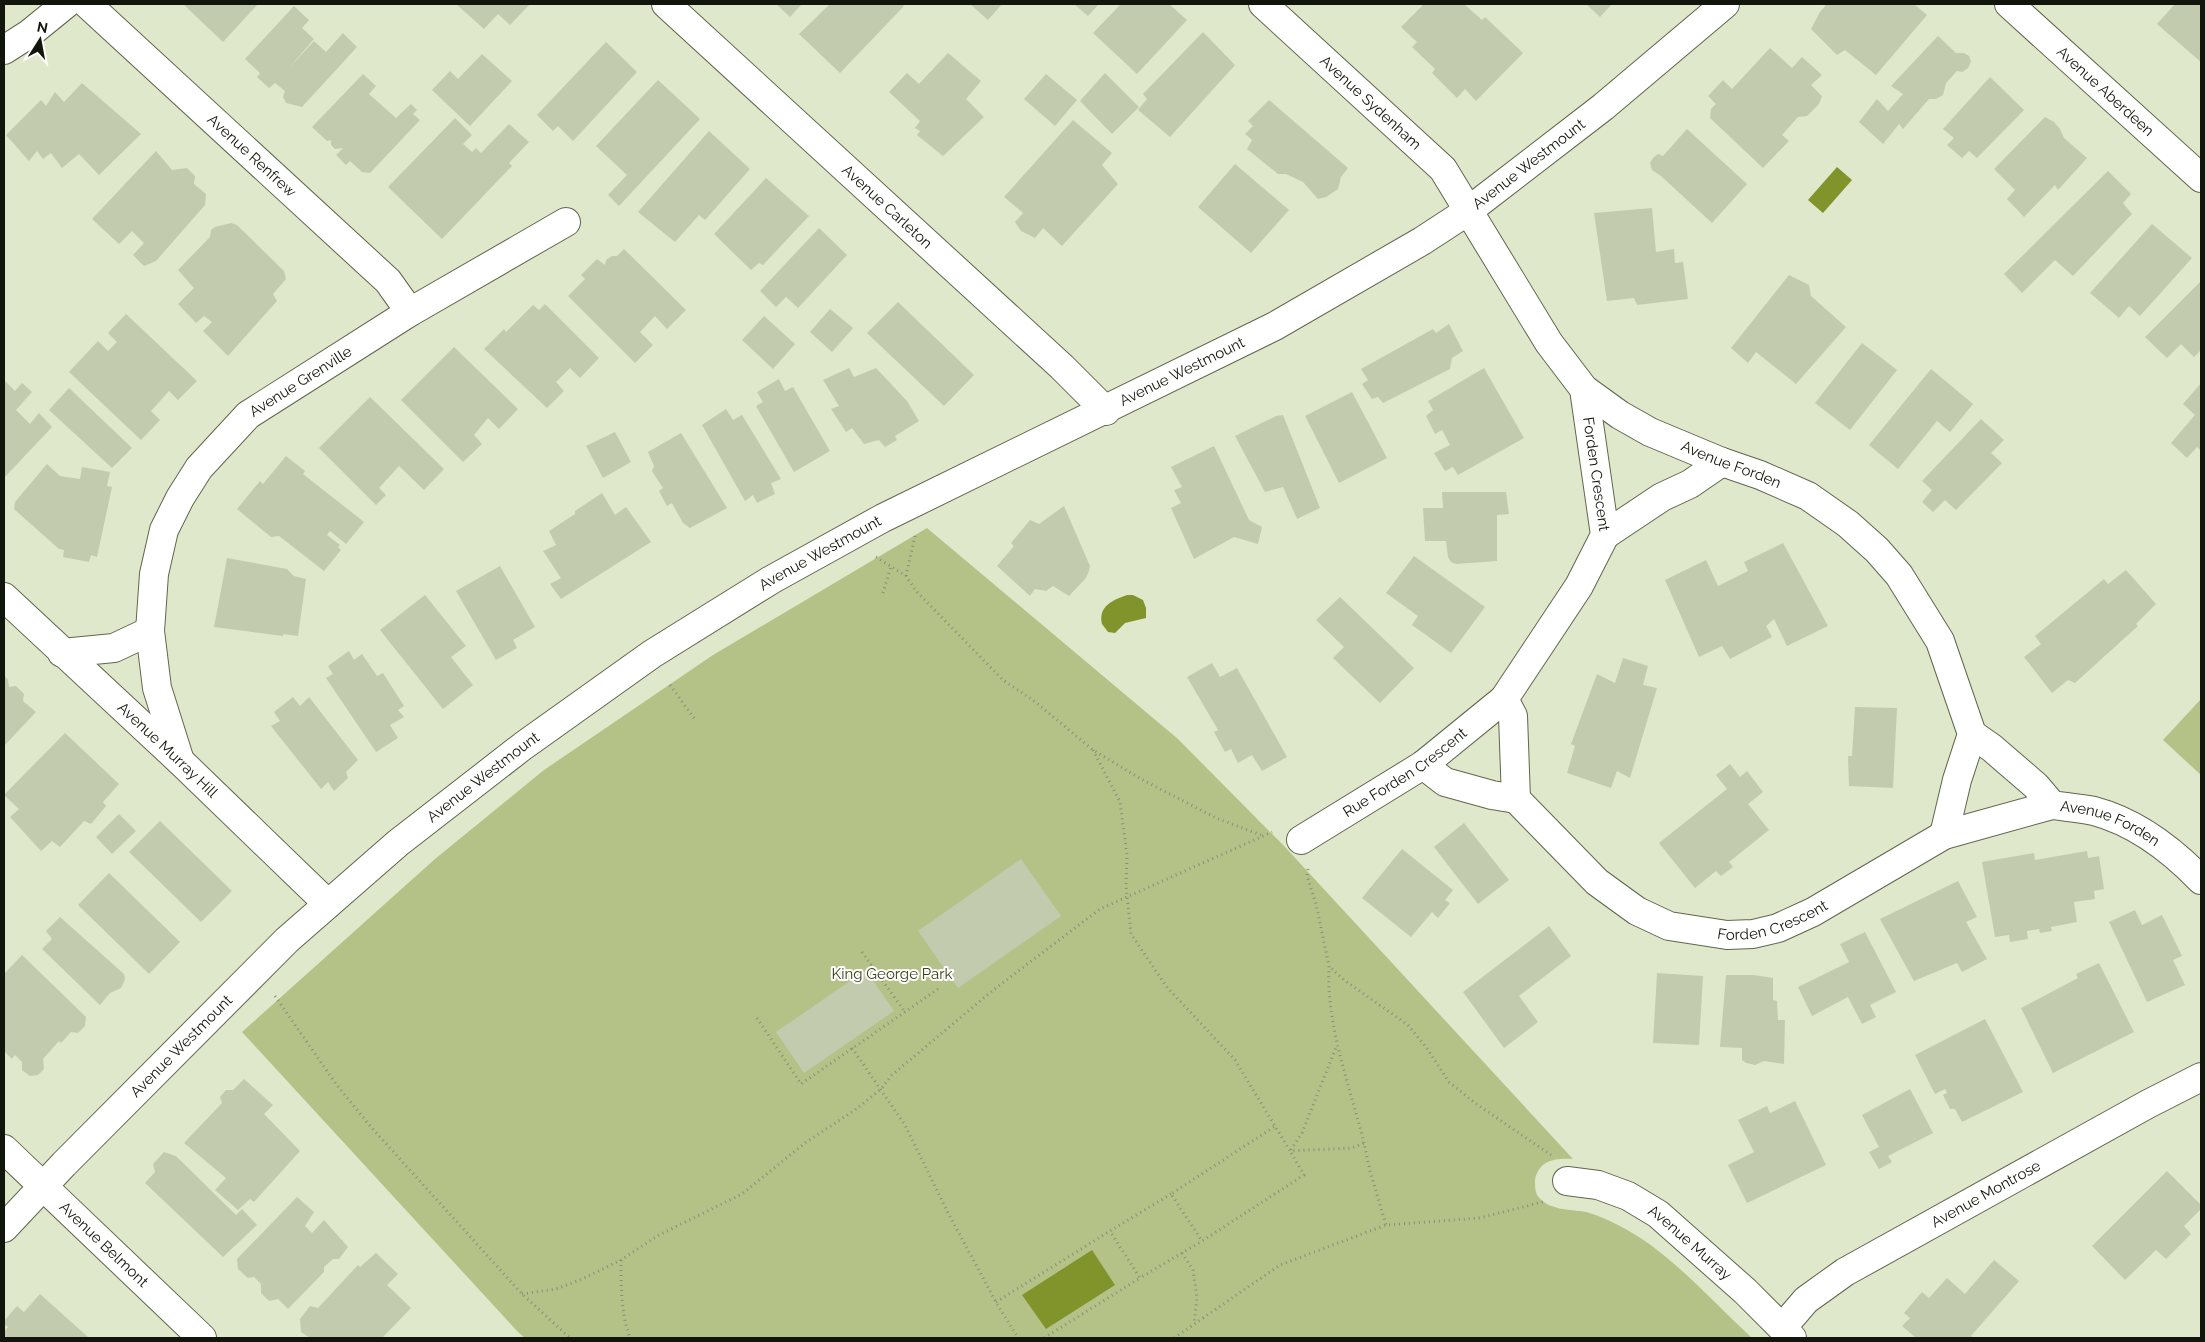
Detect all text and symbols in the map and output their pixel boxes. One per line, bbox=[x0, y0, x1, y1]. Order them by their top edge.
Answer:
north arrow bbox=[15, 15, 65, 65]
text: N bbox=[36, 18, 49, 36]
street label: Avenue Aberdeen bbox=[2053, 43, 2158, 140]
street label: Avenue Sydenham bbox=[1316, 52, 1425, 154]
street label: Avenue Renfrew bbox=[204, 110, 300, 201]
street label: Avenue Westmount bbox=[1469, 115, 1589, 213]
street label: Avenue Carleton bbox=[838, 161, 936, 252]
street label: Avenue Westmount bbox=[1116, 333, 1248, 410]
street label: Avenue Grenville bbox=[246, 342, 355, 421]
street label: Forden Crescent bbox=[1579, 416, 1613, 532]
street label: Avenue Forden bbox=[1678, 437, 1784, 492]
street label: Avenue Westmount bbox=[756, 512, 884, 594]
street label: Avenue Murray Hill bbox=[114, 698, 222, 802]
street label: Rue Forden Crescent bbox=[1340, 724, 1471, 821]
street label: Avenue Westmount bbox=[423, 728, 543, 826]
street label: Avenue Forden bbox=[2059, 797, 2163, 850]
street label: Forden Crescent bbox=[1716, 896, 1831, 944]
park label: King George Park bbox=[832, 965, 952, 983]
street label: Avenue Westmount bbox=[127, 991, 236, 1101]
street label: Avenue Montrose bbox=[1928, 1156, 2044, 1231]
street label: Avenue Belmont bbox=[56, 1198, 152, 1291]
street label: Avenue Murray bbox=[1645, 1201, 1735, 1284]

